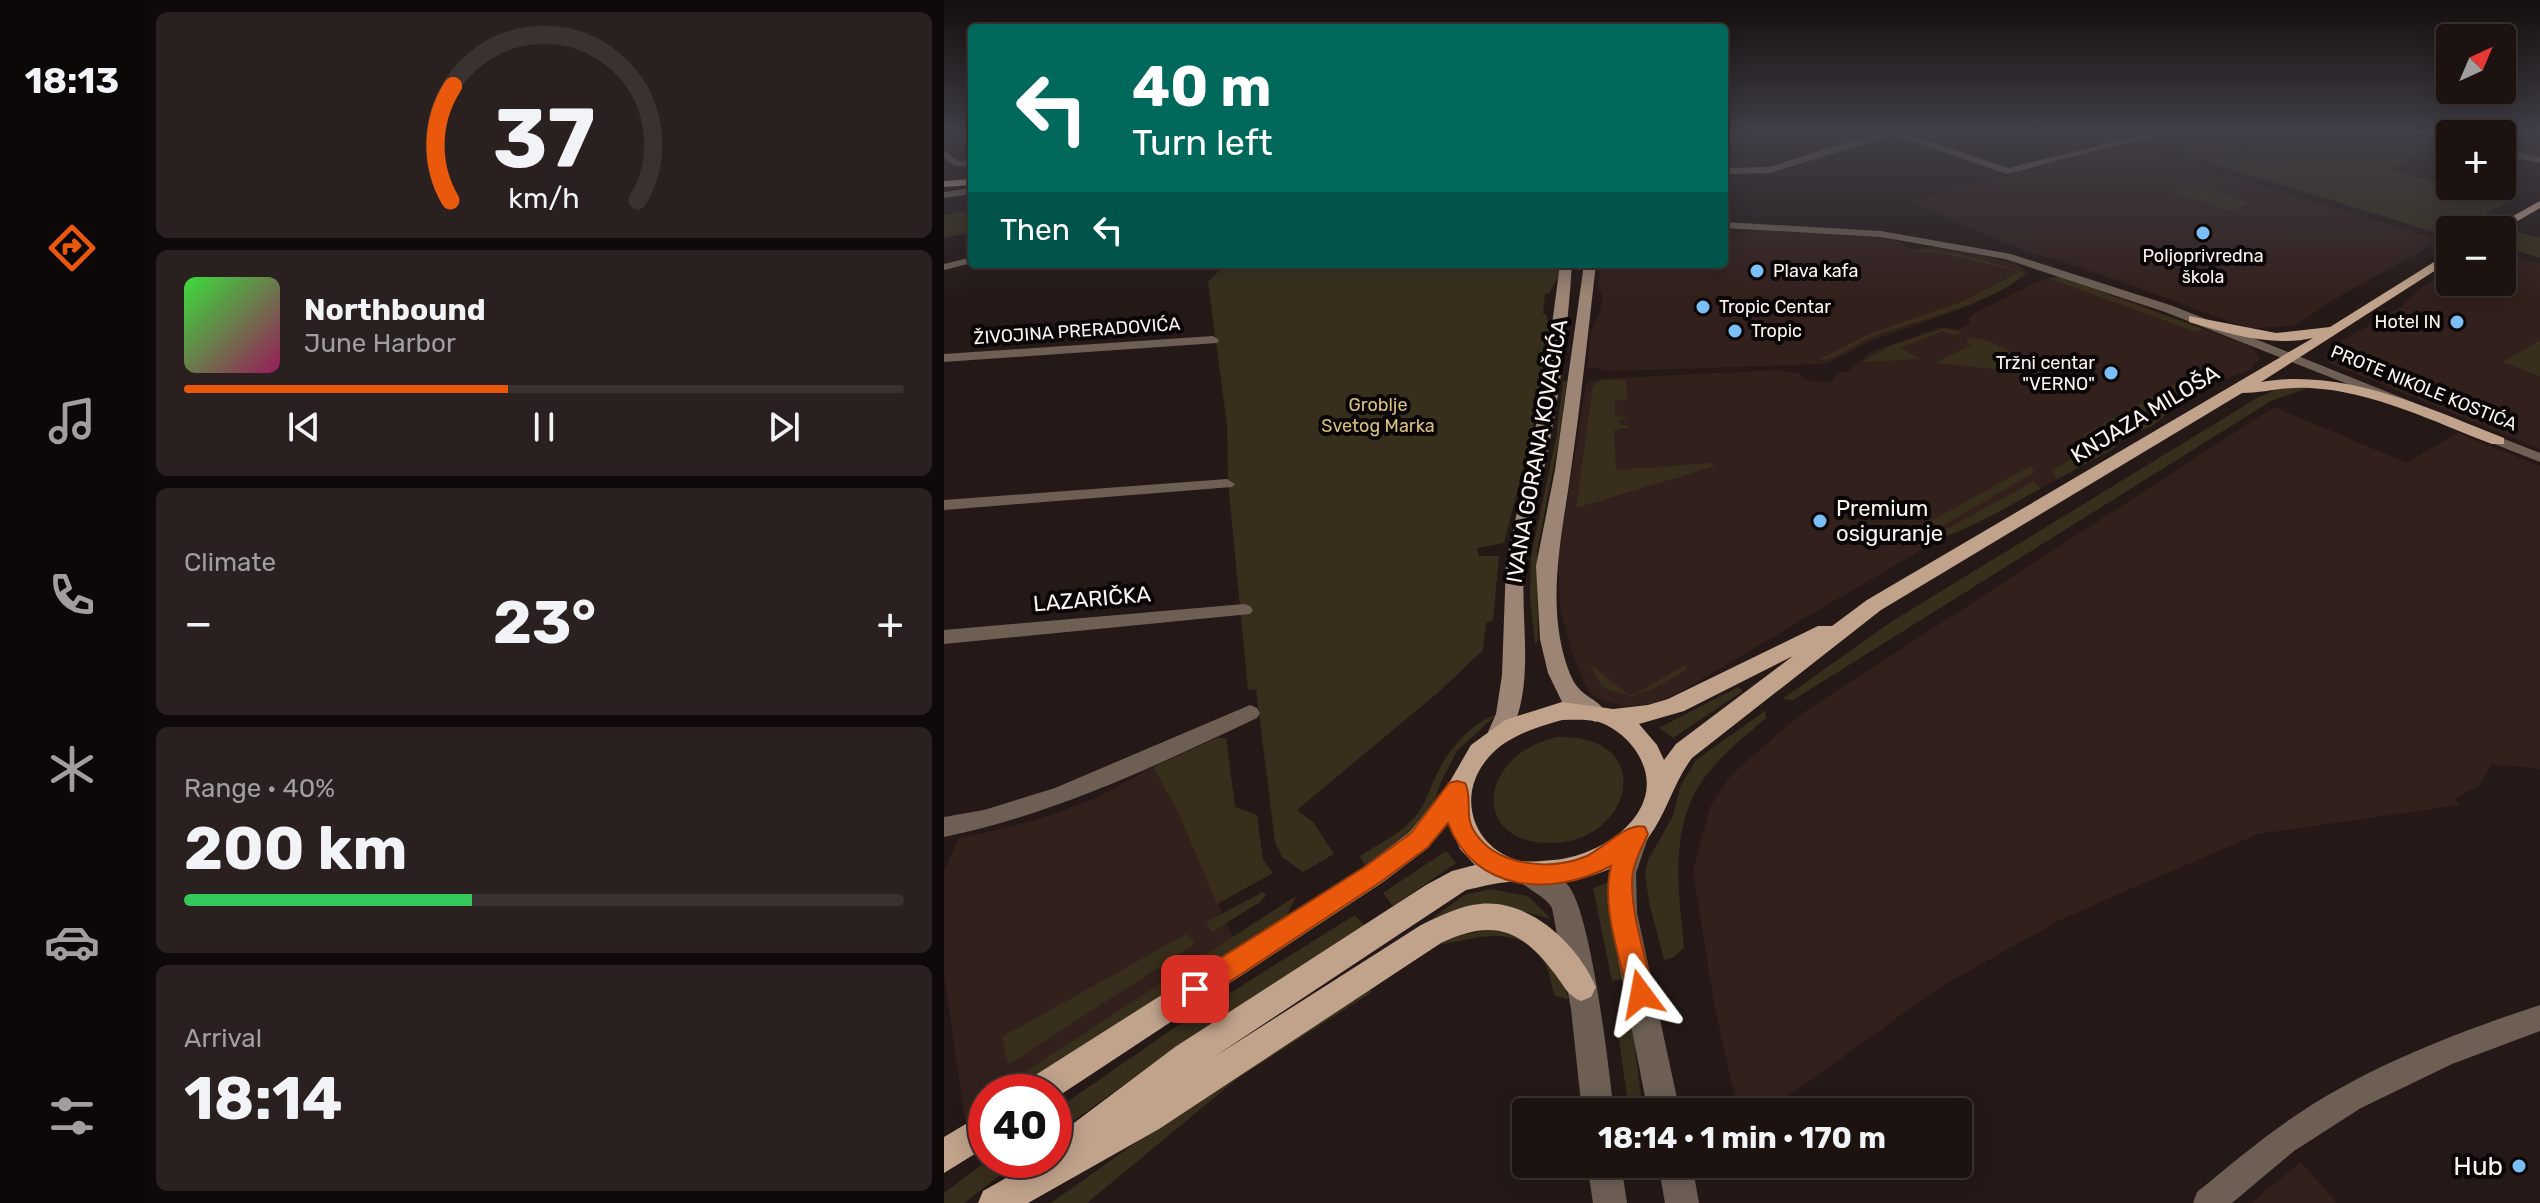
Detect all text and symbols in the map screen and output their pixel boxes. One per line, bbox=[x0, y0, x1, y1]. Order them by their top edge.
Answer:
north arrow bbox=[2436, 24, 2516, 104]
map controls bbox=[2436, 24, 2516, 296]
text: 40 m bbox=[1132, 54, 1272, 120]
icon: left bbox=[1000, 56, 1104, 160]
text: 18:13 bbox=[25, 59, 119, 102]
text: 37 bbox=[493, 89, 595, 188]
button: + bbox=[2436, 120, 2516, 200]
text: Turn left bbox=[1132, 121, 1273, 164]
text: km/h bbox=[508, 181, 580, 215]
icon: left bbox=[1086, 208, 1130, 252]
text: Then bbox=[1000, 212, 1070, 248]
button: − bbox=[2436, 216, 2516, 296]
icon: directions bbox=[44, 220, 100, 276]
marker: Poljoprivredna škola bbox=[2194, 224, 2212, 242]
place label: Poljoprivredna škola bbox=[2142, 245, 2264, 288]
place label: Plava kafa bbox=[1773, 260, 1858, 282]
marker: Plava kafa bbox=[1748, 262, 1766, 280]
text: Northbound bbox=[304, 292, 486, 328]
place label: Tropic Centar bbox=[1719, 296, 1831, 318]
marker: Tropic Centar bbox=[1694, 298, 1712, 316]
place label: Hotel IN bbox=[2375, 311, 2441, 333]
street label: ŽIVOJINA PRERADOVIĆA bbox=[973, 313, 1181, 349]
marker: Hotel IN bbox=[2448, 313, 2466, 331]
street label: IVANA GORANA KOVAČIĆA bbox=[1500, 317, 1574, 585]
place label: Tropic bbox=[1751, 320, 1802, 342]
marker: Tropic bbox=[1726, 322, 1744, 340]
text: June Harbor bbox=[304, 328, 456, 359]
street label: PROTE NIKOLE KOSTIĆA bbox=[2328, 341, 2520, 435]
place label: Tržni centar "VERNO" bbox=[1996, 352, 2095, 395]
street label: KNJAZA MILOŠA bbox=[2066, 359, 2224, 469]
marker: Tržni centar "VERNO" bbox=[2102, 364, 2120, 382]
icon: music bbox=[44, 393, 100, 449]
park label: Groblje Svetog Marka bbox=[1321, 394, 1435, 437]
icon: previous bbox=[282, 405, 326, 449]
icon: pause bbox=[522, 405, 566, 449]
icon: next bbox=[762, 405, 806, 449]
place label: Premium osiguranje bbox=[1836, 495, 1943, 547]
marker: Premium osiguranje bbox=[1811, 512, 1829, 530]
text: Climate bbox=[184, 547, 276, 578]
icon: phone bbox=[44, 567, 100, 623]
street label: LAZARIČKA bbox=[1032, 580, 1152, 618]
text: 23° bbox=[493, 587, 596, 658]
text: − bbox=[184, 597, 213, 649]
text: + bbox=[877, 597, 904, 649]
icon: climate bbox=[44, 741, 100, 797]
text: Range · 40% bbox=[184, 773, 335, 804]
text: 200 km bbox=[184, 813, 407, 884]
icon: car bbox=[44, 914, 100, 970]
position arrow bbox=[1599, 952, 1683, 1036]
pin bbox=[1161, 955, 1229, 1023]
icon: arrive bbox=[1173, 967, 1217, 1011]
text: Arrival bbox=[184, 1023, 262, 1054]
text: 18:14 bbox=[184, 1063, 343, 1134]
speed limit sign: 40 bbox=[968, 1074, 1072, 1178]
icon: filters bbox=[44, 1088, 100, 1144]
text: 18:14 · 1 min · 170 m bbox=[1598, 1120, 1886, 1156]
place label: Hub bbox=[2453, 1151, 2503, 1182]
marker: Hub bbox=[2510, 1157, 2528, 1175]

